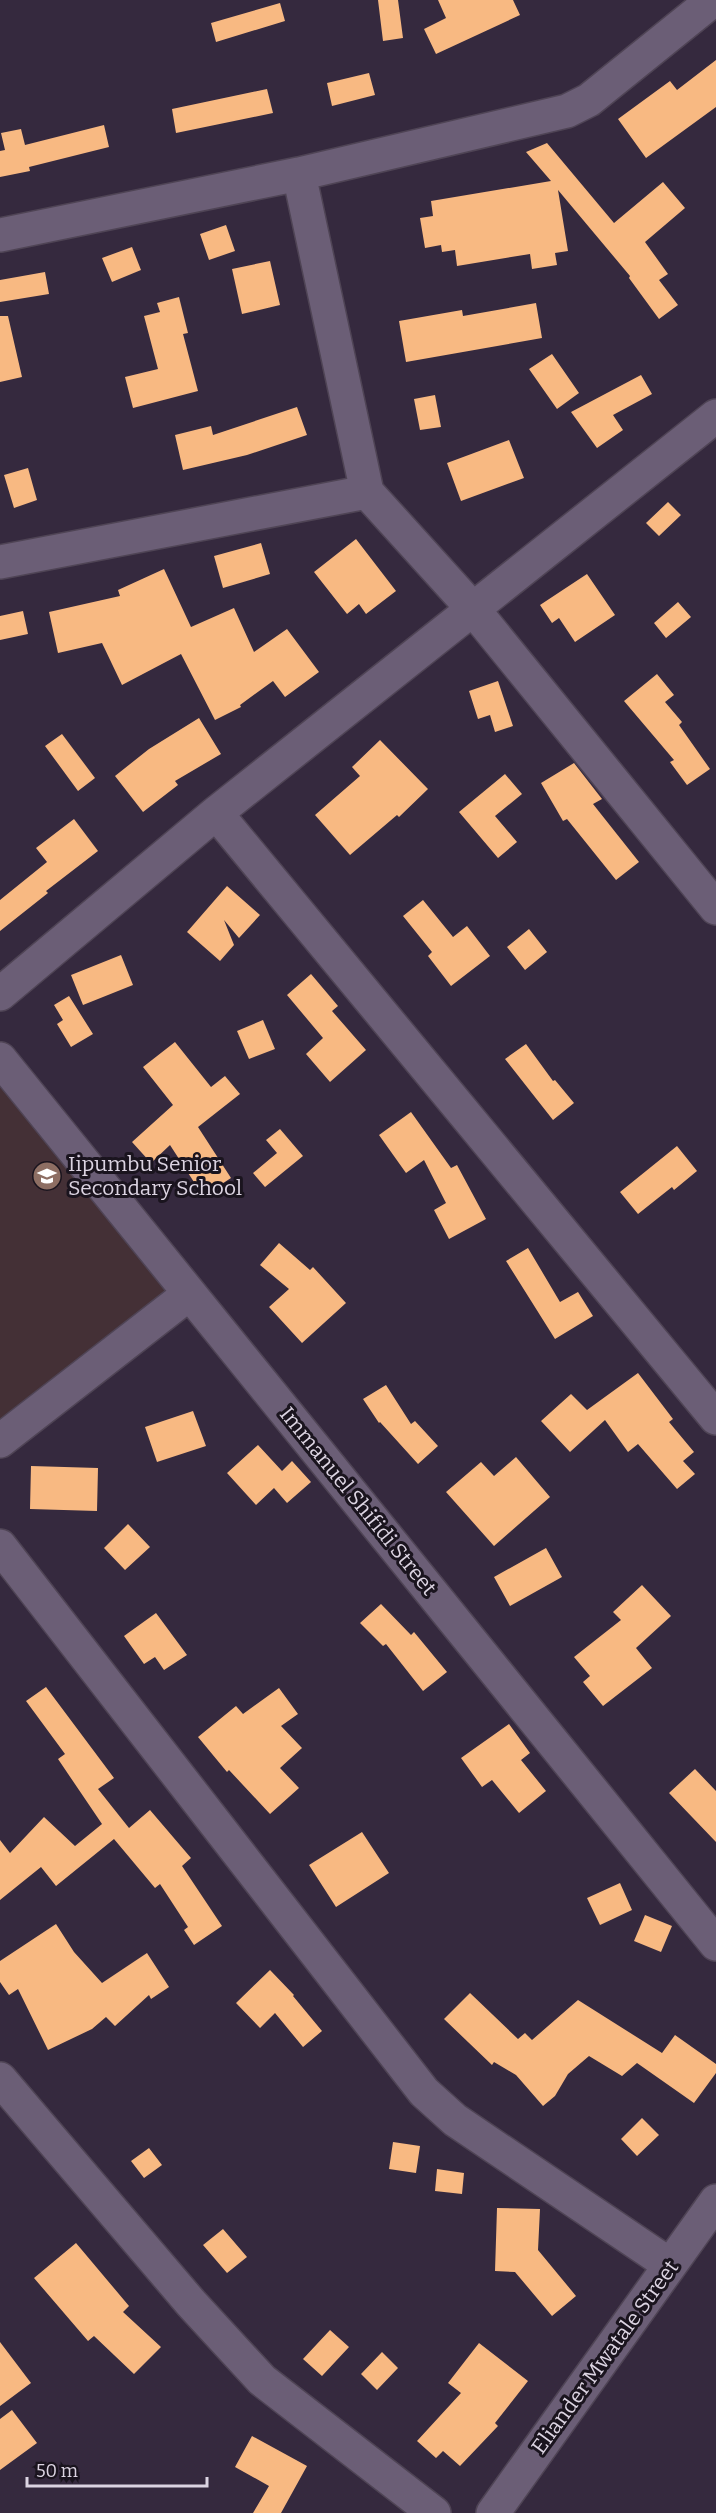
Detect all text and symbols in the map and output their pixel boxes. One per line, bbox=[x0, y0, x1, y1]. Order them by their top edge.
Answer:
place label: Iipumbu Senior Secondary School bbox=[68, 1151, 242, 1201]
school or university icon: Iipumbu Senior Secondary School bbox=[31, 1160, 63, 1192]
street label: Immanuel Shifidi Street bbox=[274, 1402, 442, 1601]
street label: Eliander Mwatale Street bbox=[526, 2255, 684, 2459]
scale bar bbox=[27, 2450, 207, 2488]
text: 50 m bbox=[36, 2460, 78, 2482]

